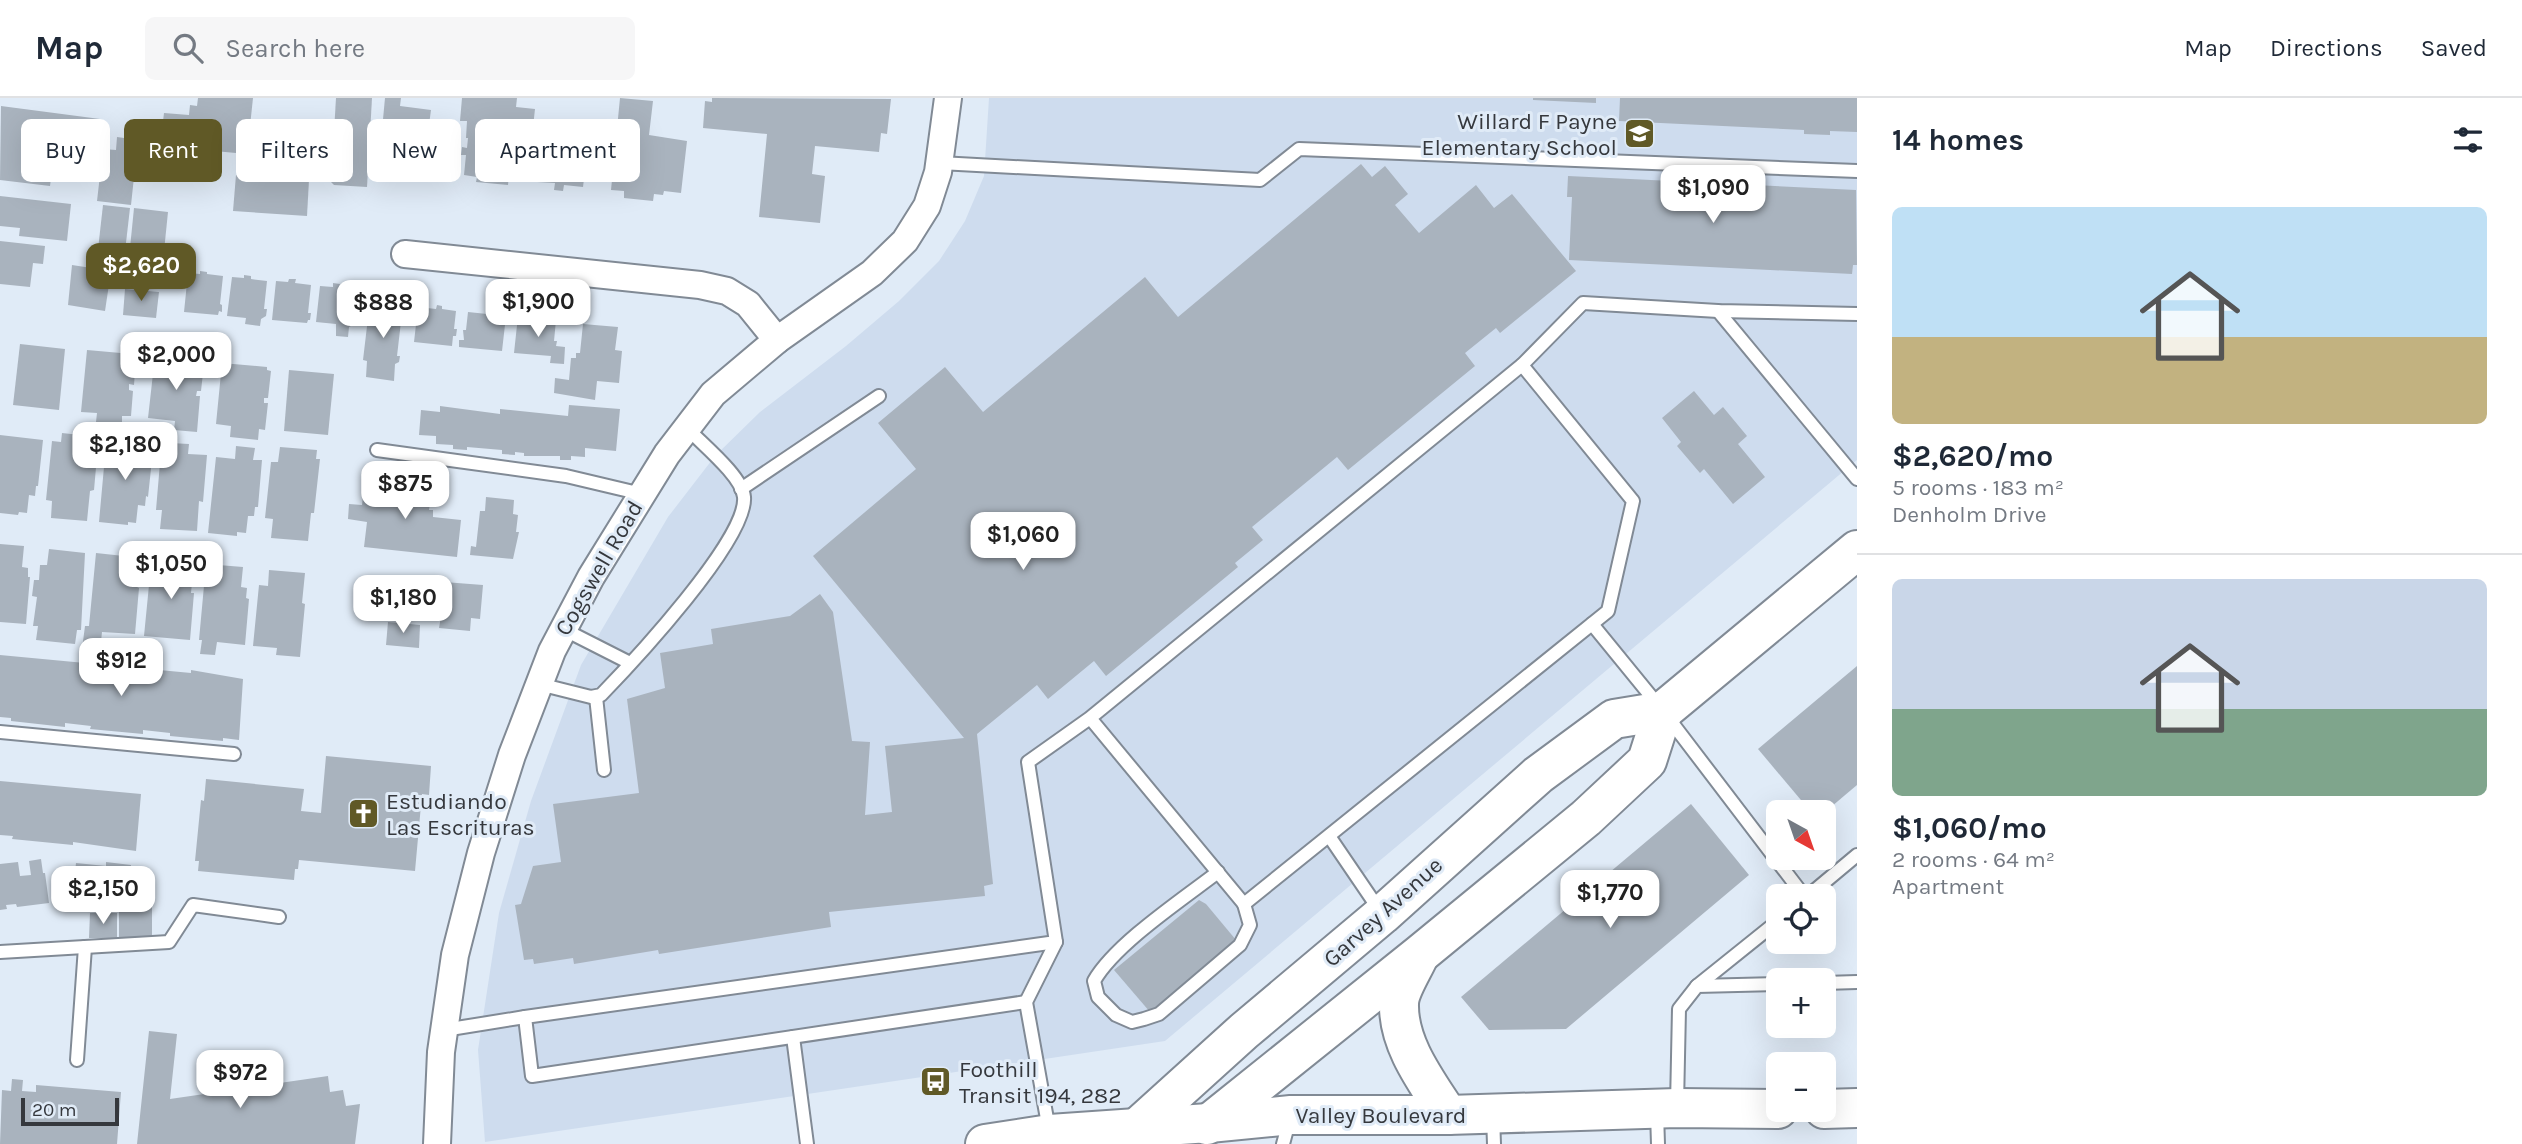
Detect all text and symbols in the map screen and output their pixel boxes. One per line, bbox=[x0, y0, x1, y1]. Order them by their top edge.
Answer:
search box bbox=[145, 17, 635, 80]
text: Map bbox=[35, 29, 103, 67]
icon: search bbox=[169, 29, 207, 67]
text: Search here bbox=[225, 33, 365, 64]
text: Map bbox=[2184, 34, 2232, 62]
text: Directions bbox=[2270, 34, 2383, 62]
text: Saved bbox=[2421, 34, 2487, 62]
place label: Willard F Payne Elementary School bbox=[1422, 108, 1617, 161]
school or university icon: Willard F Payne Elementary School bbox=[1623, 117, 1657, 151]
chip: Buy bbox=[21, 119, 110, 182]
chip: Rent bbox=[124, 119, 222, 182]
chip: Filters bbox=[236, 119, 353, 182]
chip: New bbox=[367, 119, 461, 182]
chip: Apartment bbox=[475, 119, 640, 182]
icon: filters bbox=[2449, 121, 2487, 159]
text: 14 homes bbox=[1892, 122, 2024, 158]
pin: $1,090 bbox=[1656, 166, 1770, 225]
text: $1,090 bbox=[1677, 174, 1750, 201]
pin: $2,620 bbox=[84, 244, 198, 303]
text: $2,620 bbox=[102, 252, 180, 279]
icon: home bbox=[2127, 253, 2253, 379]
pin: $888 bbox=[342, 280, 424, 340]
pin: $1,900 bbox=[481, 280, 595, 339]
text: $1,900 bbox=[502, 288, 575, 315]
text: $888 bbox=[353, 289, 413, 316]
pin: $2,000 bbox=[119, 332, 233, 392]
text: $2,000 bbox=[136, 341, 216, 368]
pin: $2,180 bbox=[68, 422, 182, 482]
text: $2,180 bbox=[88, 431, 162, 458]
text: $2,620/mo bbox=[1892, 438, 2053, 474]
pin: $875 bbox=[364, 462, 446, 521]
text: $875 bbox=[377, 470, 433, 497]
text: 5 rooms · 183 m² bbox=[1892, 474, 2064, 501]
street label: Cogswell Road bbox=[549, 496, 649, 640]
text: Denholm Drive bbox=[1892, 501, 2046, 528]
pin: $1,060 bbox=[966, 512, 1080, 572]
text: $1,060 bbox=[987, 521, 1059, 548]
pin: $1,050 bbox=[114, 542, 228, 601]
text: $1,050 bbox=[135, 550, 207, 577]
pin: $1,180 bbox=[346, 575, 460, 635]
text: $1,180 bbox=[369, 584, 437, 611]
icon: home bbox=[2127, 625, 2253, 751]
pin: $912 bbox=[80, 638, 162, 698]
text: $912 bbox=[95, 647, 147, 674]
place label: Estudiando Las Escrituras bbox=[386, 788, 535, 841]
church icon: Estudiando Las Escrituras bbox=[346, 797, 380, 831]
north arrow bbox=[1766, 800, 1836, 870]
map controls bbox=[1766, 800, 1836, 1122]
text: $1,060/mo bbox=[1892, 810, 2047, 846]
text: 2 rooms · 64 m² bbox=[1892, 846, 2055, 873]
street label: Garvey Avenue bbox=[1318, 851, 1448, 973]
pin: $2,150 bbox=[46, 866, 160, 926]
pin: $1,770 bbox=[1553, 870, 1667, 930]
text: Apartment bbox=[1892, 873, 2004, 900]
text: $2,150 bbox=[67, 875, 139, 902]
text: $1,770 bbox=[1576, 879, 1644, 906]
button: locate bbox=[1766, 884, 1836, 954]
button: + bbox=[1766, 968, 1836, 1038]
pin: $972 bbox=[199, 1051, 281, 1110]
button: − bbox=[1766, 1052, 1836, 1122]
place label: Foothill Transit 194, 282 bbox=[959, 1056, 1122, 1109]
text: $972 bbox=[212, 1059, 268, 1086]
bus stop icon: Foothill Transit 194, 282 bbox=[919, 1065, 953, 1099]
scale bar bbox=[21, 1095, 119, 1127]
text: 20 m bbox=[32, 1099, 77, 1121]
street label: Valley Boulevard bbox=[1296, 1102, 1466, 1129]

